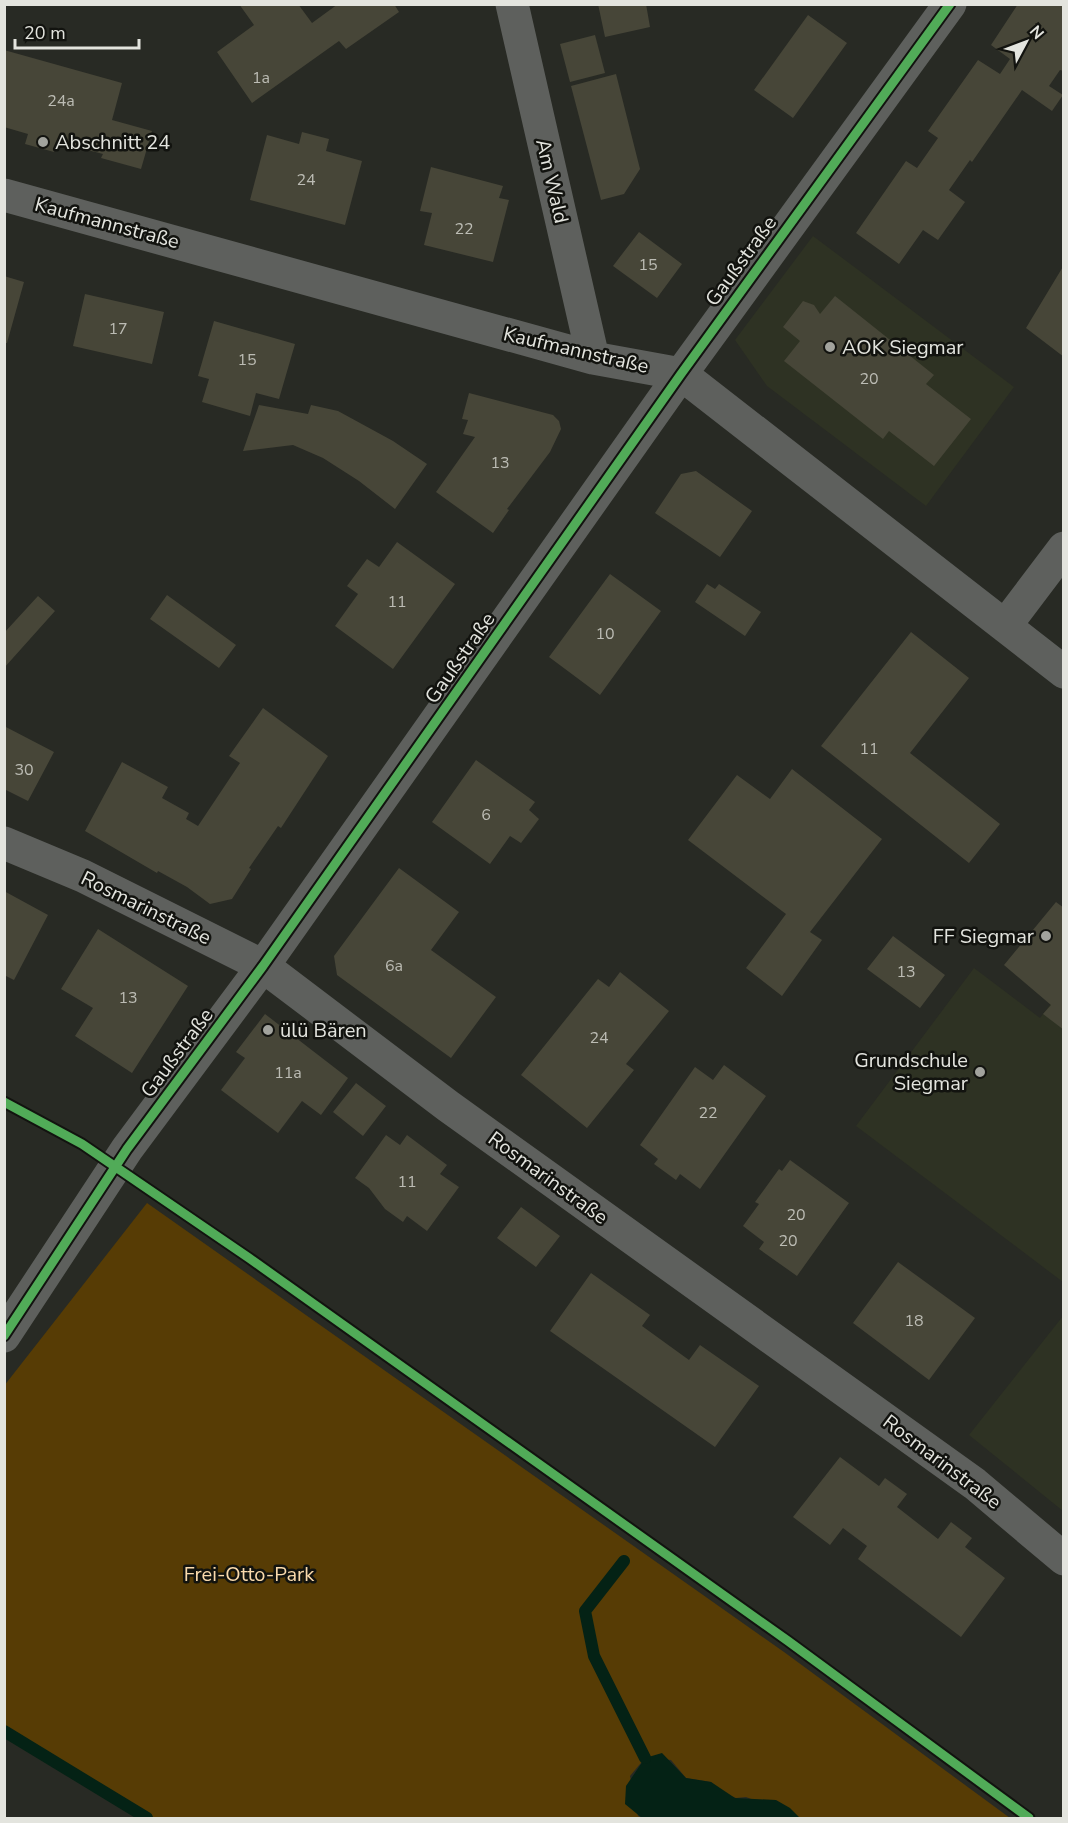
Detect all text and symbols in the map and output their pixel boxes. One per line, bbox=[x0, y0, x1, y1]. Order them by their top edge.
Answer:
scale bar bbox=[15, 12, 140, 50]
north arrow bbox=[996, 12, 1056, 72]
text: 20 m bbox=[24, 21, 66, 45]
text: N bbox=[1024, 21, 1049, 45]
house number: 1a bbox=[252, 67, 270, 89]
house number: 24a bbox=[47, 90, 75, 112]
place label: Abschnitt 24 bbox=[55, 129, 170, 156]
marker: Abschnitt 24 bbox=[36, 135, 50, 149]
street label: Am Wald bbox=[529, 136, 575, 226]
house number: 24 bbox=[296, 169, 316, 191]
street label: Kaufmannstraße bbox=[32, 191, 182, 255]
street label: Gaußstraße bbox=[699, 210, 783, 312]
house number: 22 bbox=[454, 218, 474, 240]
house number: 15 bbox=[638, 254, 658, 276]
house number: 17 bbox=[108, 318, 128, 340]
street label: Kaufmannstraße bbox=[501, 320, 651, 380]
place label: AOK Siegmar bbox=[842, 334, 964, 361]
marker: AOK Siegmar bbox=[823, 340, 837, 354]
house number: 15 bbox=[237, 349, 257, 371]
house number: 20 bbox=[859, 368, 879, 390]
house number: 13 bbox=[490, 452, 510, 474]
house number: 11 bbox=[387, 591, 407, 613]
street label: Gaußstraße bbox=[419, 607, 501, 709]
house number: 10 bbox=[595, 623, 615, 645]
house number: 11 bbox=[859, 738, 879, 760]
house number: 30 bbox=[14, 759, 34, 781]
house number: 6 bbox=[481, 804, 491, 826]
street label: Rosmarinstraße bbox=[76, 865, 216, 951]
place label: FF Siegmar bbox=[933, 923, 1034, 950]
marker: FF Siegmar bbox=[1039, 929, 1053, 943]
house number: 6a bbox=[385, 955, 403, 977]
house number: 13 bbox=[896, 961, 916, 983]
house number: 13 bbox=[118, 987, 138, 1009]
street label: Gaußstraße bbox=[134, 1003, 220, 1103]
place label: ülü Bären bbox=[280, 1017, 367, 1044]
marker: ülü Bären bbox=[261, 1023, 275, 1037]
house number: 24 bbox=[589, 1027, 609, 1049]
place label: Grundschule Siegmar bbox=[854, 1047, 968, 1097]
house number: 11a bbox=[274, 1062, 302, 1084]
marker: Grundschule Siegmar bbox=[973, 1065, 987, 1079]
house number: 22 bbox=[698, 1102, 718, 1124]
street label: Rosmarinstraße bbox=[483, 1125, 613, 1231]
house number: 11 bbox=[397, 1171, 417, 1193]
house number: 20 bbox=[786, 1204, 806, 1226]
house number: 20 bbox=[778, 1230, 798, 1252]
house number: 18 bbox=[904, 1310, 924, 1332]
street label: Rosmarinstraße bbox=[877, 1409, 1007, 1515]
park label: Frei-Otto-Park bbox=[184, 1561, 315, 1588]

